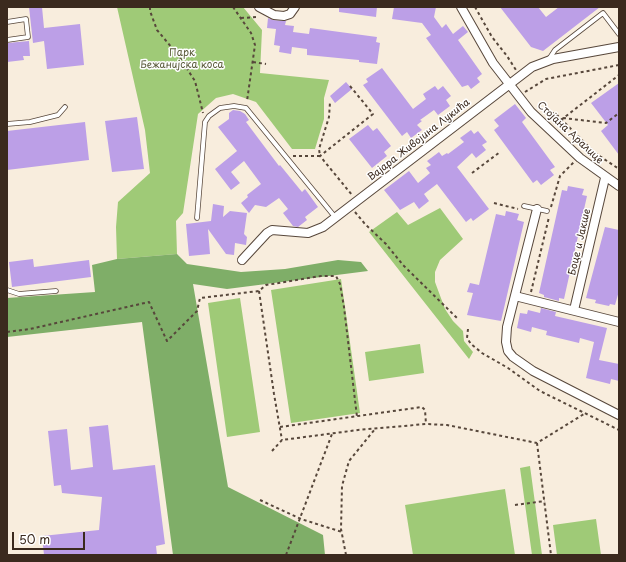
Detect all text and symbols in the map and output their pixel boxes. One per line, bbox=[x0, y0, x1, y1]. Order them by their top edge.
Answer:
park label: Парк Бежанијска коса bbox=[140, 47, 224, 70]
street label: Вајара Живојина Лукића bbox=[366, 96, 472, 184]
street label: Стојана Аралице bbox=[535, 99, 605, 167]
street label: Боце и Јакше bbox=[566, 207, 594, 277]
scale bar bbox=[14, 524, 87, 550]
text: 50 m bbox=[19, 530, 50, 548]

